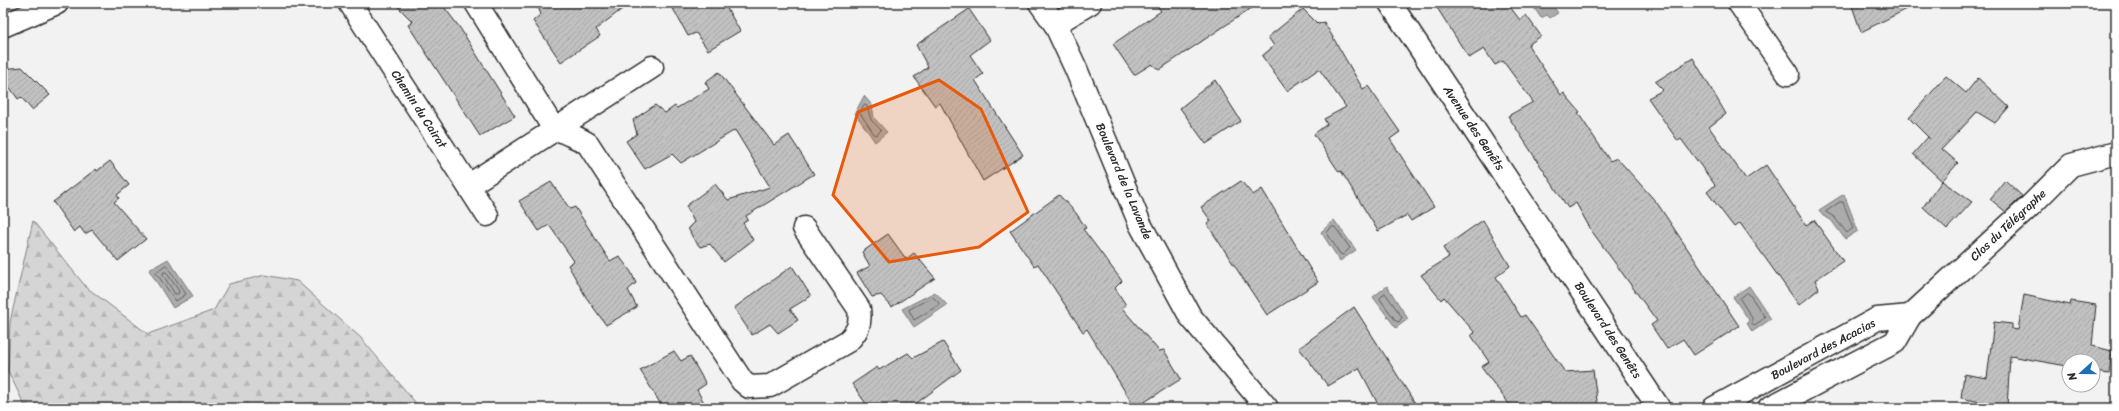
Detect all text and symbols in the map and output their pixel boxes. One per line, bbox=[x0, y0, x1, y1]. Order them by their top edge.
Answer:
street label: Chemin du Cairat bbox=[385, 65, 454, 154]
street label: Avenue des Genêts bbox=[1437, 80, 1511, 176]
street label: Boulevard de la Lavande bbox=[1089, 119, 1159, 243]
street label: Clos du Télégraphe bbox=[1964, 183, 2052, 267]
street label: Boulevard des Genêts bbox=[1568, 277, 1648, 383]
street label: Boulevard des Acacias bbox=[1767, 312, 1879, 386]
north arrow bbox=[2061, 353, 2101, 393]
text: N bbox=[2062, 369, 2083, 384]

